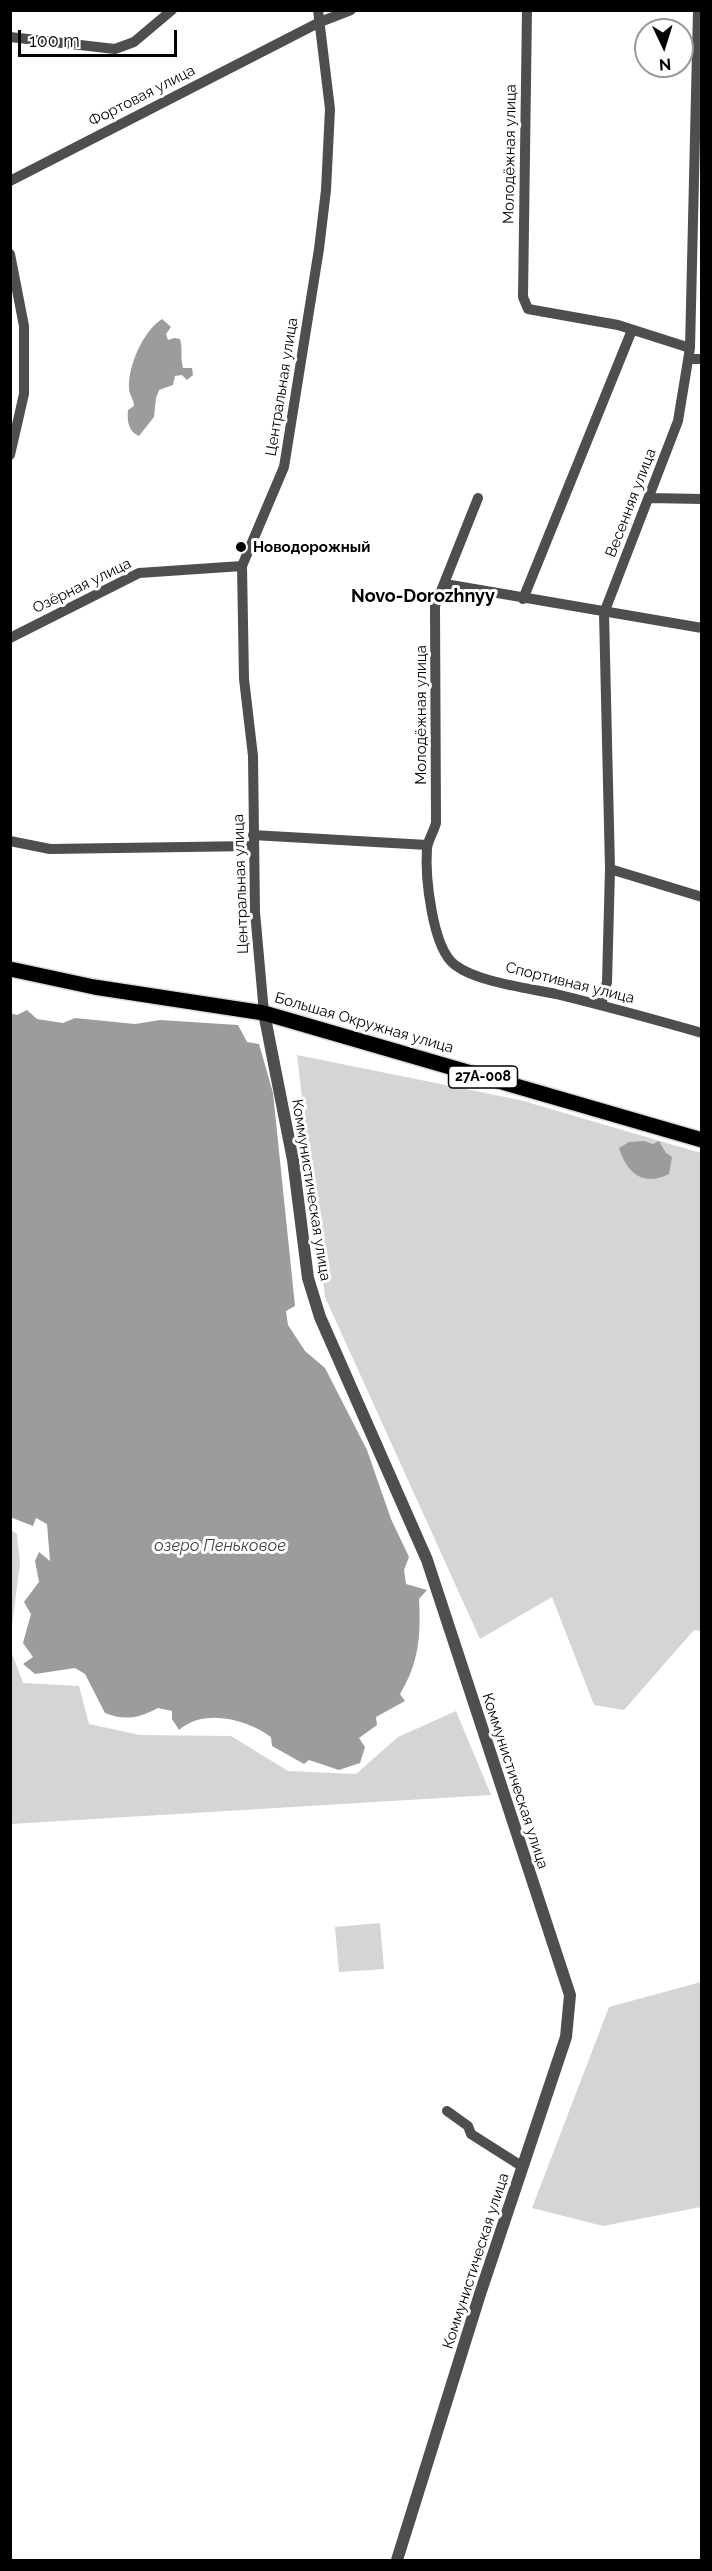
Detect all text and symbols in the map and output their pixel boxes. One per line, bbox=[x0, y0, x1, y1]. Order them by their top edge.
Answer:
scale bar bbox=[21, 18, 180, 56]
north arrow bbox=[634, 18, 694, 78]
text: 100 m bbox=[29, 30, 80, 51]
text: N bbox=[658, 55, 672, 74]
street label: Фортовая улица bbox=[86, 62, 198, 130]
street label: Молодёжная улица bbox=[500, 84, 520, 224]
street label: Центральная улица bbox=[262, 316, 302, 458]
street label: Весенняя улица bbox=[602, 446, 660, 560]
place label: Новодорожный bbox=[253, 538, 370, 556]
marker: Новодорожный bbox=[234, 540, 248, 554]
street label: Озёрная улица bbox=[30, 554, 134, 618]
district label: Novo-Dorozhnyy bbox=[351, 586, 495, 608]
street label: Молодёжная улица bbox=[412, 645, 430, 785]
street label: Центральная улица bbox=[230, 814, 252, 954]
street label: Спортивная улица bbox=[504, 958, 636, 1008]
street label: Большая Окружная улица bbox=[273, 989, 455, 1057]
road number: 27А-008 bbox=[448, 1066, 518, 1088]
street label: Коммунистическая улица bbox=[288, 1098, 334, 1282]
water label: озеро Пеньковое bbox=[154, 1536, 286, 1556]
street label: Коммунистическая улица bbox=[478, 1691, 552, 1871]
street label: Коммунистическая улица bbox=[439, 2171, 513, 2351]

